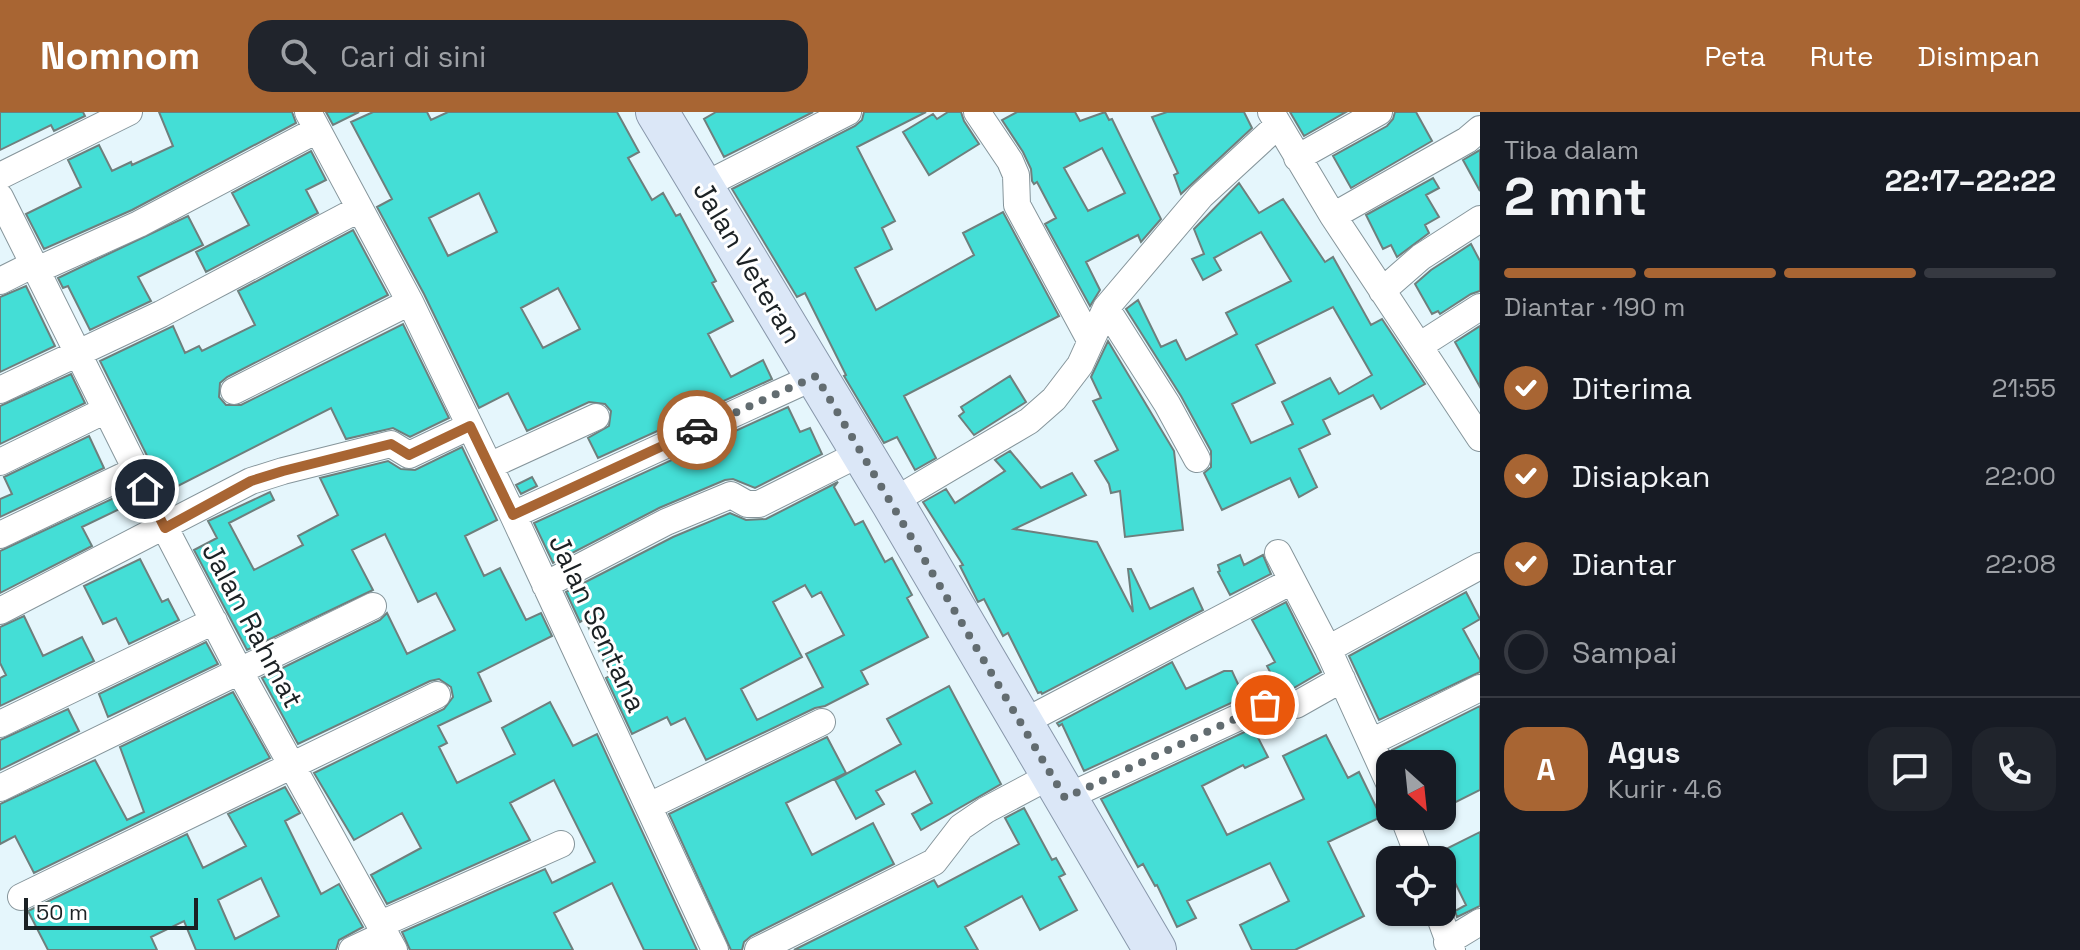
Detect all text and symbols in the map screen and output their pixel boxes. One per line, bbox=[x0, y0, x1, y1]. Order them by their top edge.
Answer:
search box bbox=[248, 20, 808, 92]
text: Nomnom bbox=[40, 32, 200, 80]
icon: search bbox=[276, 34, 320, 78]
text: Cari di sini bbox=[340, 37, 486, 76]
text: Peta bbox=[1705, 38, 1766, 74]
text: Rute bbox=[1810, 38, 1874, 74]
text: Disimpan bbox=[1918, 38, 2040, 74]
text: Tiba dalam bbox=[1504, 133, 1639, 167]
text: 22:17–22:22 bbox=[1885, 161, 2056, 200]
text: 2 mnt bbox=[1504, 164, 1648, 230]
street label: Jalan Veteran bbox=[685, 174, 811, 350]
text: Diantar · 190 m bbox=[1504, 290, 1685, 324]
icon: check bbox=[1504, 366, 1548, 410]
text: Diterima bbox=[1572, 369, 1692, 408]
text: 21:55 bbox=[1992, 371, 2056, 405]
courier bbox=[657, 390, 737, 470]
icon: car bbox=[675, 408, 719, 452]
icon: check bbox=[1504, 454, 1548, 498]
pin bbox=[111, 455, 179, 523]
text: Disiapkan bbox=[1572, 457, 1710, 496]
text: 22:00 bbox=[1985, 459, 2056, 493]
icon: home bbox=[123, 467, 167, 511]
street label: Jalan Sentana bbox=[541, 528, 655, 718]
street label: Jalan Rahmat bbox=[194, 536, 312, 714]
icon: check bbox=[1504, 542, 1548, 586]
text: Diantar bbox=[1572, 545, 1677, 584]
text: 22:08 bbox=[1985, 547, 2056, 581]
text: Sampai bbox=[1572, 633, 1677, 672]
pin bbox=[1231, 671, 1299, 739]
icon: bag bbox=[1243, 683, 1287, 727]
button: chat bbox=[1868, 727, 1952, 811]
button: phone bbox=[1972, 727, 2056, 811]
text: Agus bbox=[1608, 733, 1680, 772]
north arrow bbox=[1376, 750, 1456, 830]
map controls bbox=[1376, 750, 1456, 926]
text: A bbox=[1536, 750, 1556, 789]
text: Kurir · 4.6 bbox=[1608, 772, 1722, 806]
button: locate bbox=[1376, 846, 1456, 926]
scale bar bbox=[24, 894, 198, 930]
text: 50 m bbox=[36, 898, 88, 926]

